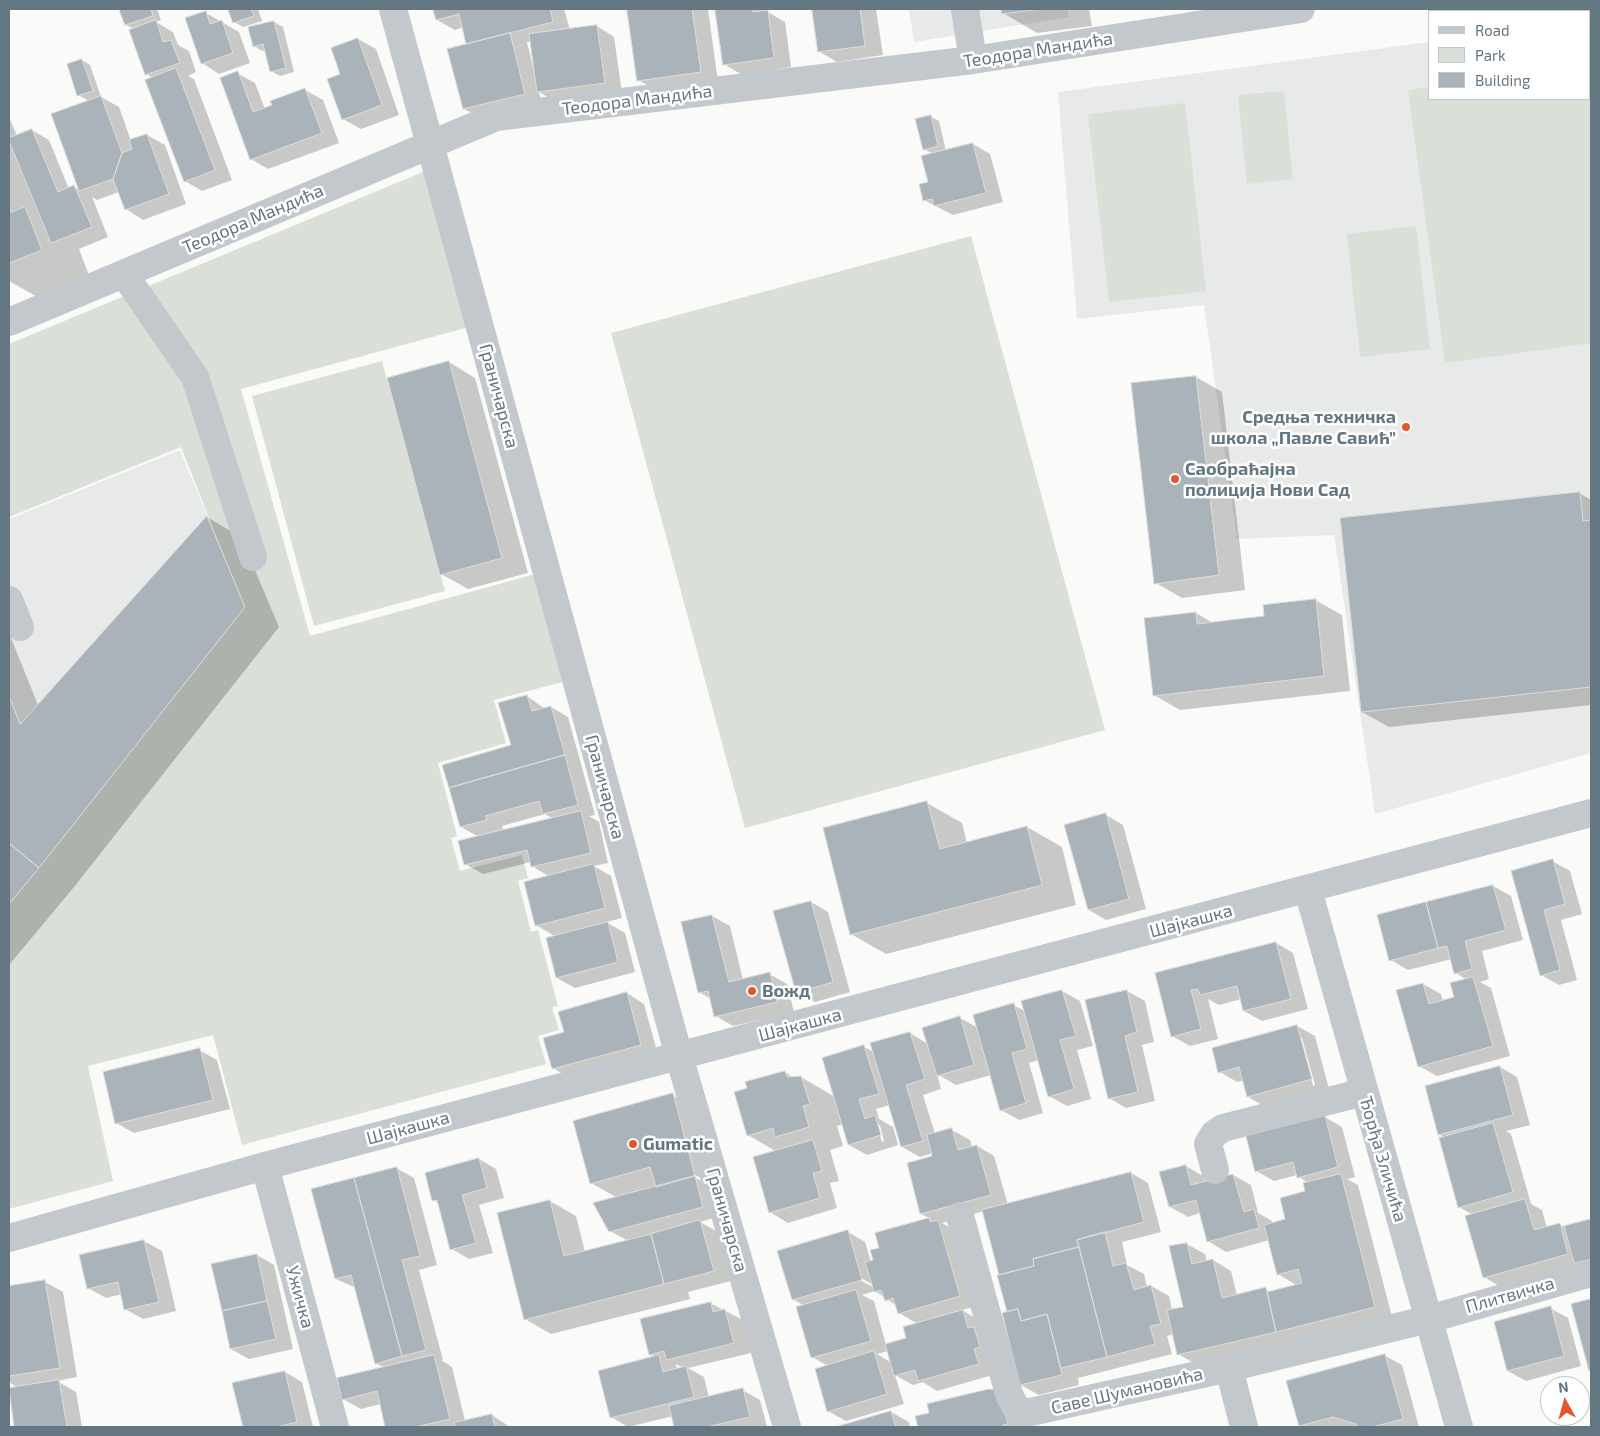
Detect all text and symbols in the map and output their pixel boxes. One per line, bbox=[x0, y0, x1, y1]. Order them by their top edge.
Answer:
legend bbox=[1428, 10, 1590, 100]
text: Road bbox=[1475, 21, 1510, 39]
street label: Теодора Мандића bbox=[962, 28, 1114, 72]
text: Park bbox=[1475, 46, 1506, 64]
text: Building bbox=[1475, 71, 1530, 89]
street label: Теодора Мандића bbox=[561, 80, 713, 120]
street label: Теодора Мандића bbox=[179, 180, 327, 258]
street label: Граничарска bbox=[475, 341, 523, 451]
place label: Средња техничка школа „Павле Савић” bbox=[1211, 406, 1396, 448]
marker: Средња техничка школа „Павле Савић” bbox=[1400, 421, 1412, 433]
place label: Саобраћајна полиција Нови Сад bbox=[1185, 458, 1350, 500]
marker: Саобраћајна полиција Нови Сад bbox=[1169, 473, 1181, 485]
street label: Граничарска bbox=[581, 732, 629, 842]
street label: Шајкашка bbox=[1147, 900, 1235, 942]
place label: Вожд bbox=[762, 980, 810, 1002]
marker: Вожд bbox=[746, 985, 758, 997]
street label: Шајкашка bbox=[756, 1004, 844, 1046]
street label: Ђорђа Зличића bbox=[1355, 1094, 1411, 1224]
street label: Шајкашка bbox=[364, 1107, 452, 1149]
place label: Gumatic bbox=[643, 1133, 713, 1155]
marker: Gumatic bbox=[627, 1138, 639, 1150]
street label: Граничарска bbox=[702, 1165, 752, 1275]
street label: Ужичка bbox=[281, 1263, 319, 1331]
street label: Плитвичка bbox=[1463, 1272, 1557, 1318]
street label: Саве Шумановића bbox=[1049, 1363, 1205, 1419]
north arrow bbox=[1540, 1376, 1590, 1426]
text: N bbox=[1557, 1378, 1569, 1396]

